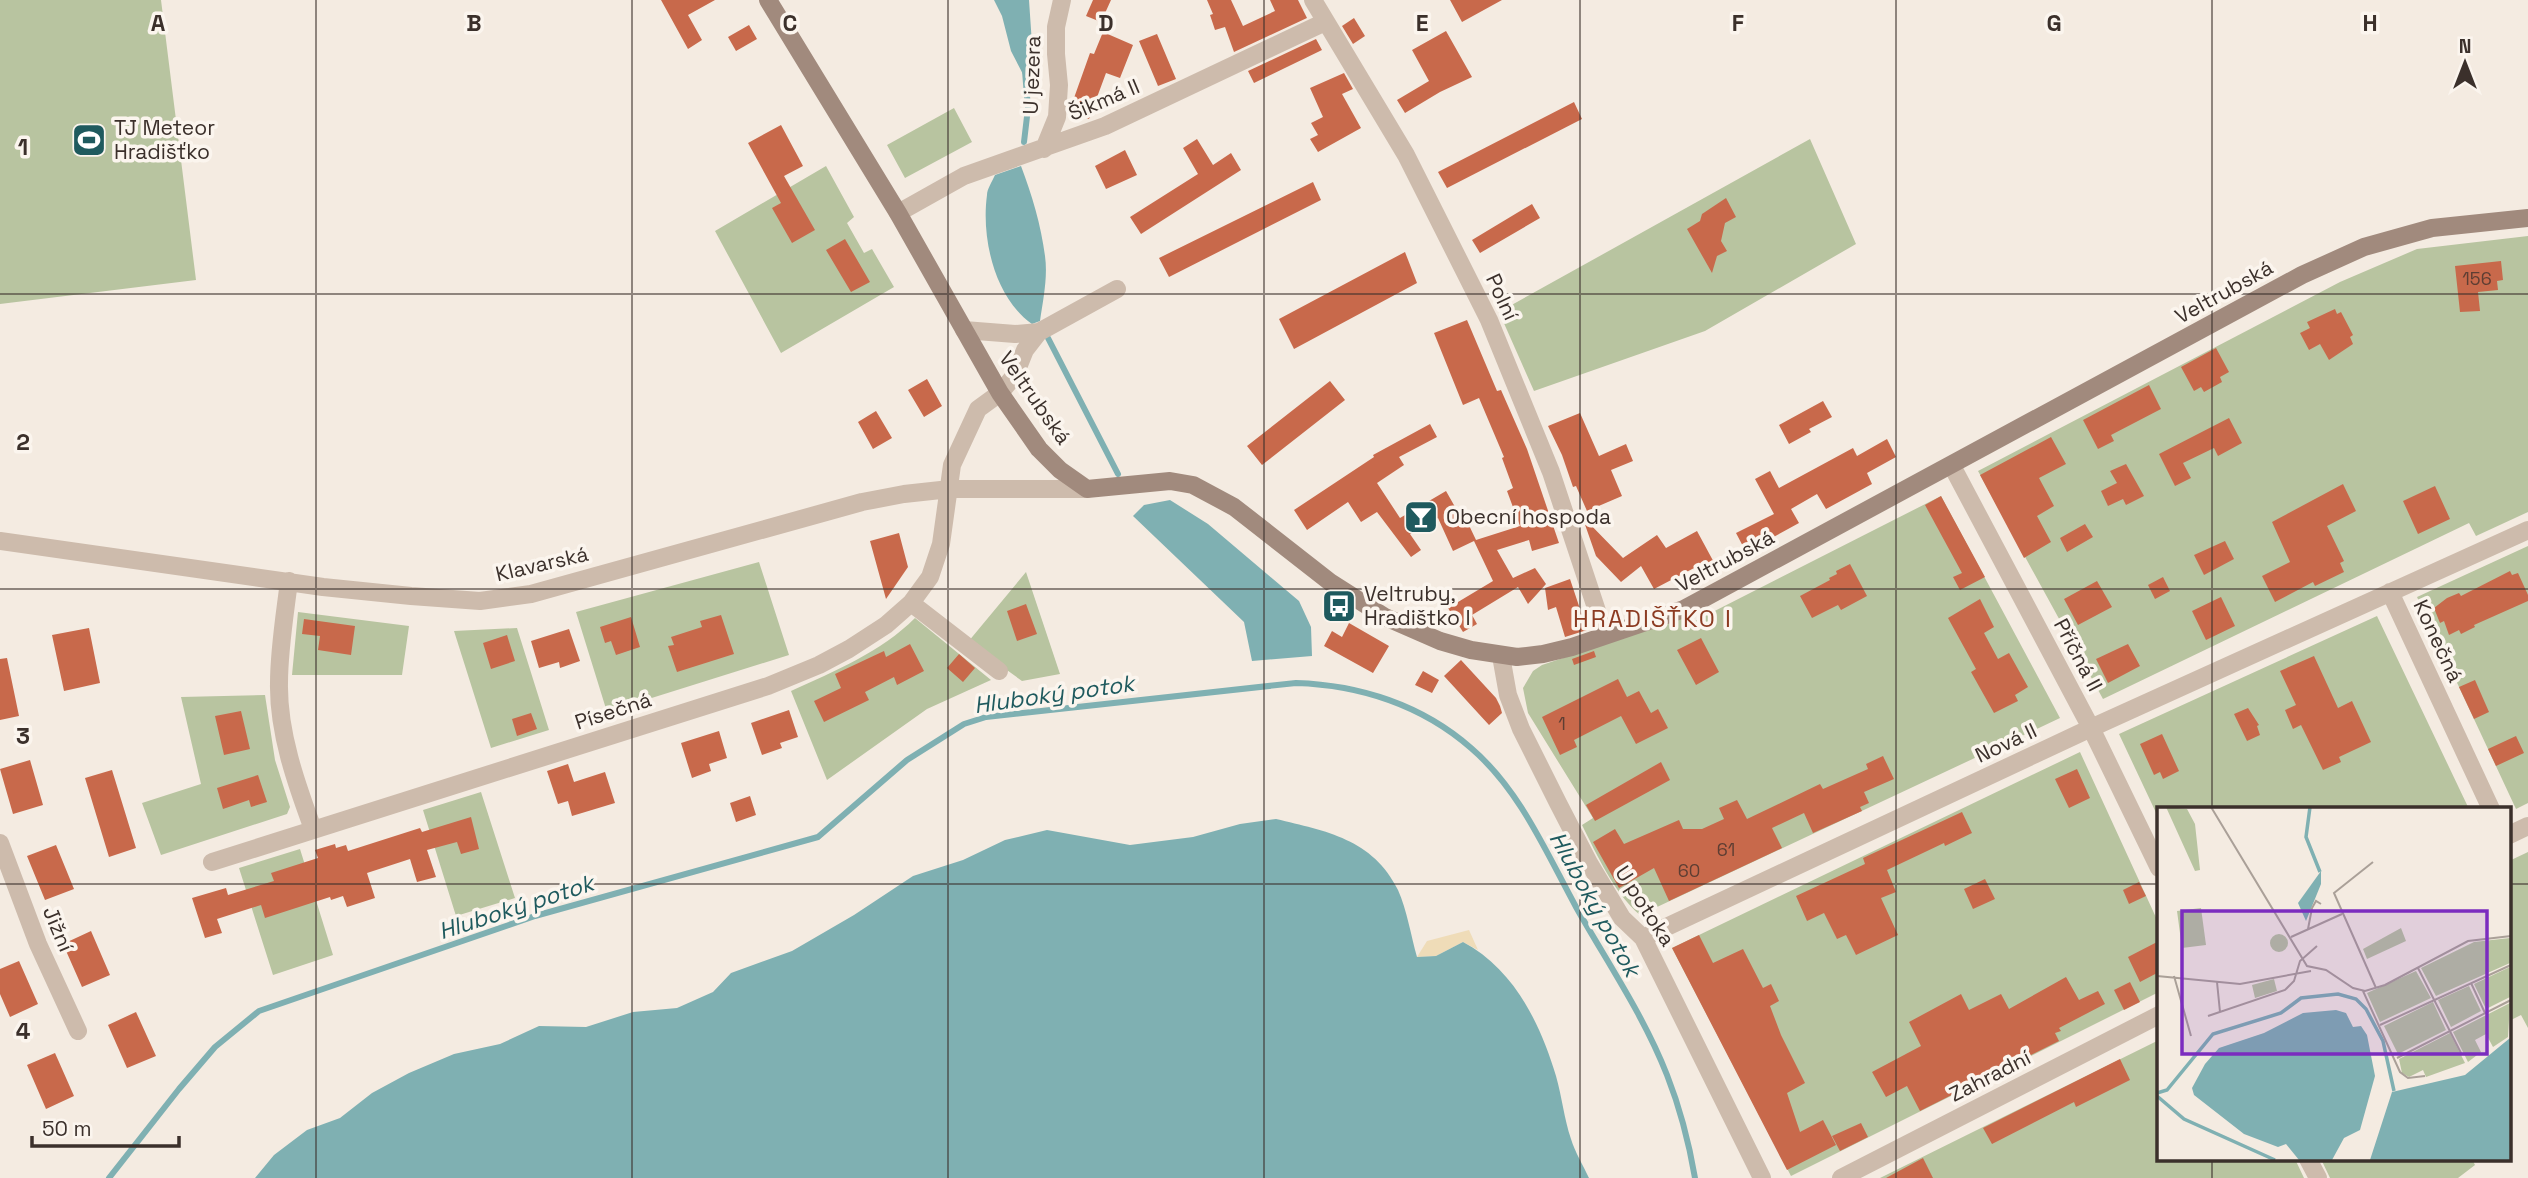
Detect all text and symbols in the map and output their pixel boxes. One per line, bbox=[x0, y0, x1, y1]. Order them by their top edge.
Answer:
text: A bbox=[151, 8, 166, 38]
text: B bbox=[466, 8, 482, 38]
text: C bbox=[783, 8, 797, 38]
text: D bbox=[1098, 8, 1114, 38]
text: E bbox=[1416, 8, 1428, 38]
text: F bbox=[1732, 8, 1744, 38]
text: G bbox=[2046, 8, 2062, 38]
text: H bbox=[2362, 8, 2378, 38]
north arrow bbox=[2430, 28, 2500, 98]
text: N bbox=[2459, 34, 2471, 59]
street label: U jezera bbox=[1017, 35, 1046, 115]
street label: Šikmá II bbox=[1064, 72, 1144, 127]
place label: TJ Meteor Hradišťko bbox=[114, 114, 215, 165]
sports icon: TJ Meteor Hradišťko bbox=[70, 121, 108, 159]
text: 1 bbox=[18, 132, 28, 162]
street label: Veltrubská bbox=[2170, 254, 2278, 330]
house number: 156 bbox=[2462, 267, 2492, 290]
street label: Polní bbox=[1480, 269, 1525, 325]
street label: Veltrubská bbox=[993, 346, 1077, 450]
text: 2 bbox=[16, 427, 30, 457]
bar icon: Obecní hospoda bbox=[1402, 498, 1440, 536]
place label: Obecní hospoda bbox=[1446, 503, 1611, 530]
street label: Veltrubská bbox=[1671, 523, 1779, 598]
street label: Klavarská bbox=[493, 540, 591, 587]
place label: Veltruby, Hradištko I bbox=[1364, 580, 1471, 631]
bus stop icon: Veltruby, Hradištko I bbox=[1320, 587, 1358, 625]
street label: Konečná bbox=[2408, 595, 2469, 686]
district label: HRADIŠŤKO I bbox=[1573, 603, 1733, 634]
street label: Příčná II bbox=[2048, 614, 2109, 696]
water label: Hluboký potok bbox=[972, 668, 1139, 720]
street label: Písečná bbox=[571, 686, 654, 736]
house number: 1 bbox=[1558, 712, 1566, 735]
street label: Nová II bbox=[1971, 717, 2041, 769]
text: 3 bbox=[16, 721, 30, 751]
inset map bbox=[2157, 807, 2510, 1160]
water label: Hluboký potok bbox=[1543, 826, 1649, 984]
house number: 61 bbox=[1717, 838, 1735, 861]
house number: 60 bbox=[1678, 859, 1700, 882]
street label: U potoka bbox=[1609, 860, 1681, 951]
water label: Hluboký potok bbox=[435, 867, 600, 946]
street label: Jižní bbox=[37, 902, 80, 956]
text: 4 bbox=[16, 1016, 31, 1046]
street label: Zahradní bbox=[1944, 1043, 2036, 1108]
scale bar bbox=[32, 1104, 178, 1148]
text: 50 m bbox=[42, 1115, 92, 1142]

